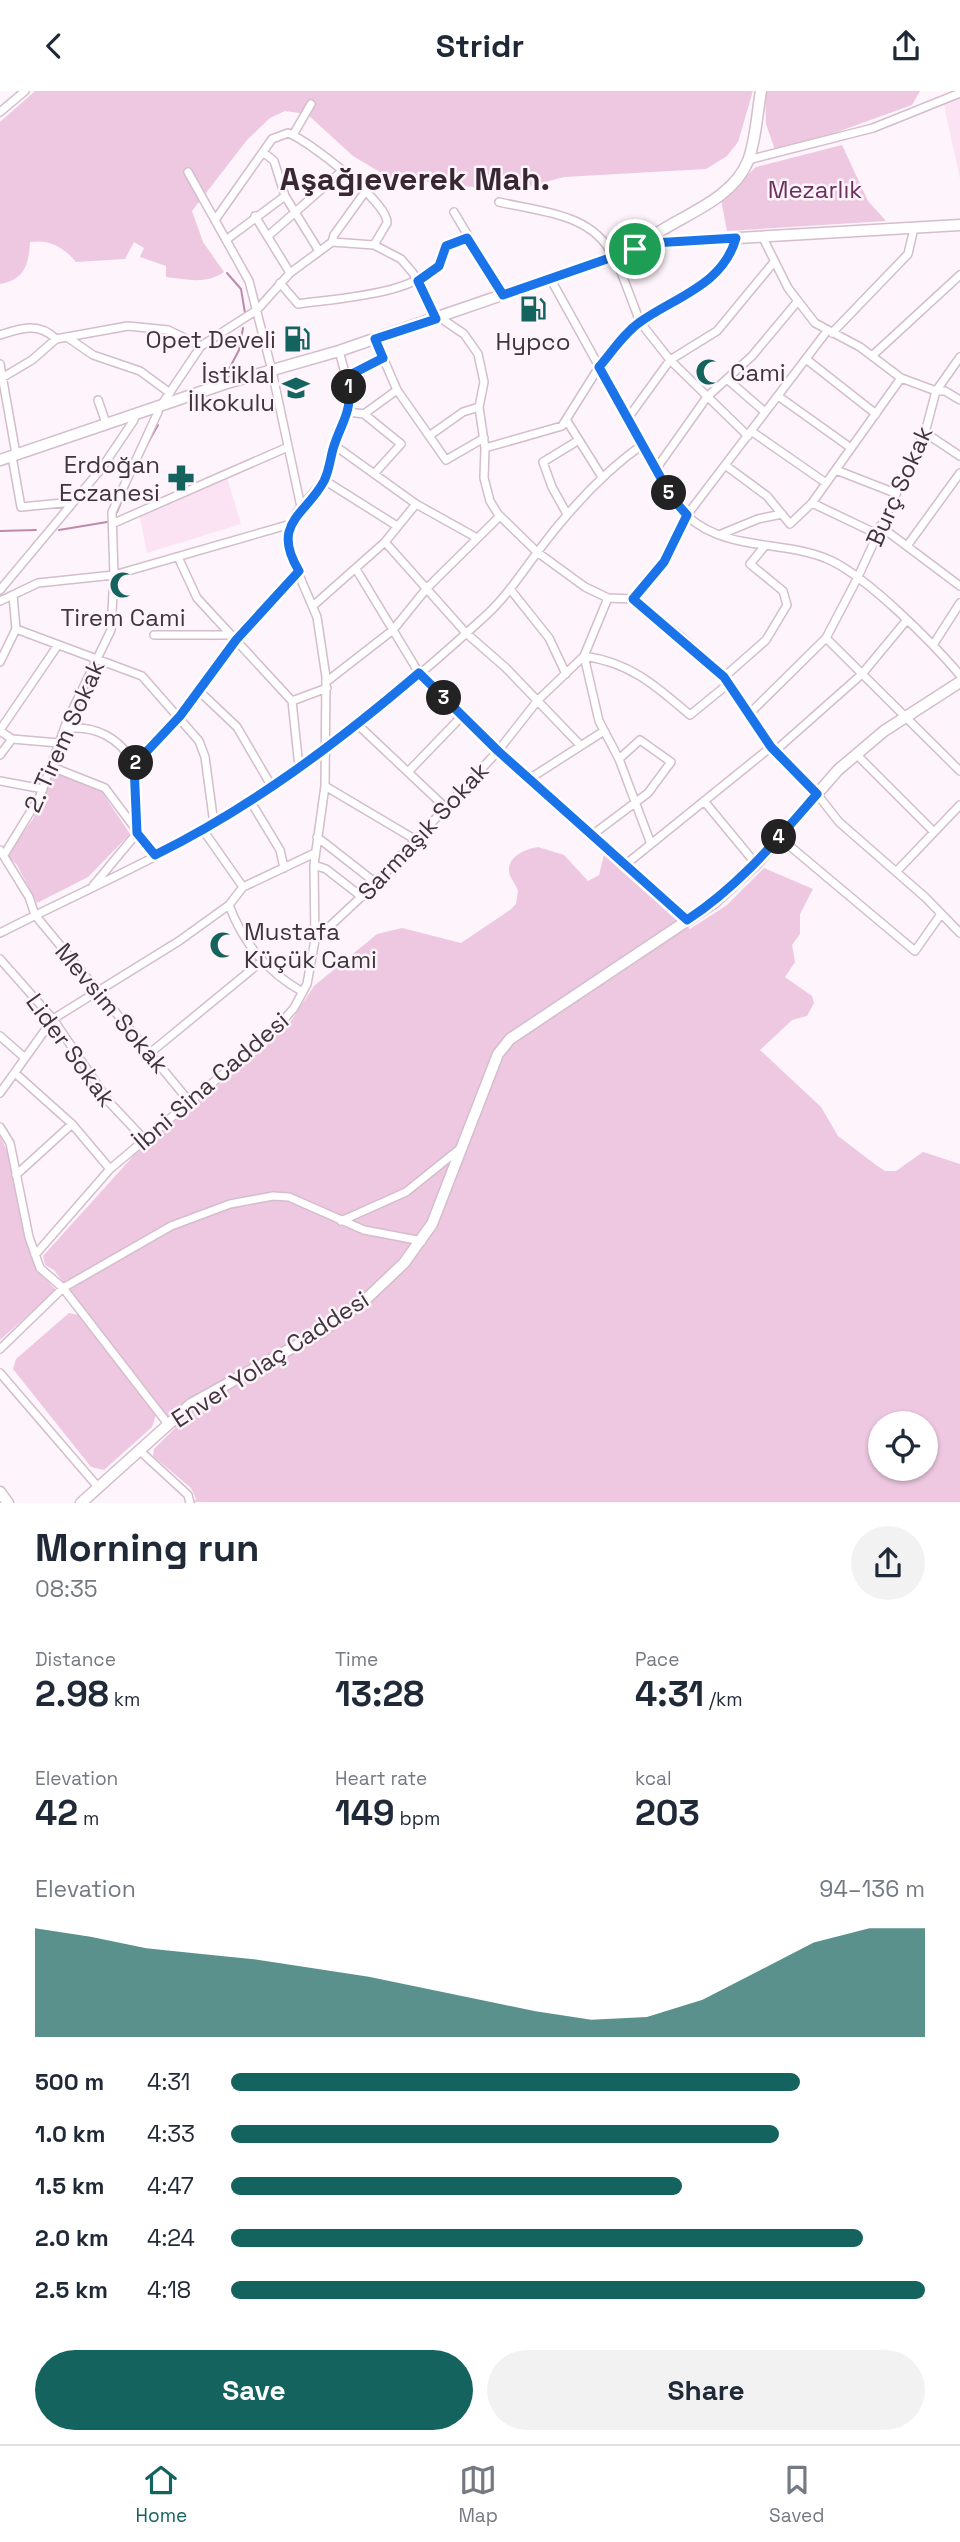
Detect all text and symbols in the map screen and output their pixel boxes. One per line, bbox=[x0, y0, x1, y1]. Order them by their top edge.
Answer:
text: Stridr bbox=[436, 26, 524, 66]
icon: back bbox=[35, 27, 73, 65]
icon: share bbox=[887, 27, 925, 65]
district label: Aşağıeverek Mah. bbox=[280, 159, 550, 199]
park label: Mezarlık bbox=[768, 174, 862, 205]
pin bbox=[605, 219, 665, 279]
icon: arrive bbox=[616, 230, 654, 268]
fuel station icon: Hypco bbox=[518, 294, 548, 324]
place label: Opet Develi bbox=[145, 324, 276, 355]
fuel station icon: Opet Develi bbox=[282, 324, 312, 354]
place label: Hypco bbox=[495, 326, 571, 357]
mosque icon: Cami bbox=[694, 357, 724, 387]
place label: Cami bbox=[730, 357, 786, 388]
place label: İstiklal İlkokulu bbox=[188, 359, 275, 418]
pin: 1 bbox=[332, 369, 366, 405]
school or university icon: İstiklal İlkokulu bbox=[281, 373, 311, 403]
text: 1 bbox=[344, 374, 353, 399]
street label: Burç Sokak bbox=[859, 421, 939, 551]
place label: Erdoğan Eczanesi bbox=[59, 449, 160, 508]
pharmacy icon: Erdoğan Eczanesi bbox=[166, 463, 196, 493]
pin: 5 bbox=[652, 475, 686, 511]
text: 5 bbox=[663, 480, 674, 505]
mosque icon: Tirem Cami bbox=[108, 570, 138, 600]
place label: Tirem Cami bbox=[60, 602, 186, 633]
street label: 2. Tirem Sokak bbox=[17, 655, 111, 817]
pin: 3 bbox=[426, 681, 462, 715]
text: 3 bbox=[438, 685, 449, 710]
pin: 2 bbox=[118, 745, 154, 781]
text: 2 bbox=[130, 750, 141, 775]
street label: Sarmaşık Sokak bbox=[351, 755, 495, 907]
pin: 4 bbox=[762, 819, 796, 855]
text: 4 bbox=[772, 824, 785, 849]
place label: Mustafa Küçük Cami bbox=[244, 916, 377, 975]
mosque icon: Mustafa Küçük Cami bbox=[208, 930, 238, 960]
street label: Mevsim Sokak bbox=[48, 936, 176, 1080]
street label: Lider Sokak bbox=[19, 987, 123, 1113]
street label: İbni Sina Caddesi bbox=[127, 1005, 295, 1157]
street label: Enver Yolaç Caddesi bbox=[165, 1284, 375, 1434]
map controls bbox=[868, 1411, 938, 1481]
button: locate bbox=[868, 1411, 938, 1481]
text: Morning run bbox=[35, 1524, 260, 1572]
button: share bbox=[851, 1526, 925, 1600]
text: 08:35 bbox=[35, 1574, 98, 1604]
text: Distance bbox=[35, 1647, 116, 1672]
text: Time bbox=[335, 1647, 378, 1672]
text: Pace bbox=[635, 1647, 679, 1672]
text: 2.98 bbox=[35, 1672, 109, 1716]
text: 13:28 bbox=[335, 1672, 424, 1716]
text: 4:31 bbox=[635, 1672, 704, 1716]
text: km bbox=[109, 1687, 140, 1712]
text: /km bbox=[704, 1687, 743, 1712]
text: Elevation bbox=[35, 1766, 118, 1791]
text: Heart rate bbox=[335, 1766, 427, 1791]
text: kcal bbox=[635, 1766, 672, 1791]
text: 42 bbox=[35, 1791, 78, 1835]
text: 149 bbox=[335, 1791, 395, 1835]
text: 203 bbox=[635, 1791, 700, 1835]
text: m bbox=[78, 1806, 99, 1831]
text: bpm bbox=[395, 1806, 440, 1831]
text: Elevation bbox=[35, 1874, 136, 1904]
text: 94–136 m bbox=[819, 1874, 925, 1904]
text: 500 m bbox=[35, 2067, 104, 2097]
text: 4:31 bbox=[147, 2067, 190, 2097]
text: 1.0 km bbox=[35, 2119, 105, 2149]
text: 4:33 bbox=[147, 2119, 195, 2149]
text: 1.5 km bbox=[35, 2171, 105, 2201]
text: 4:47 bbox=[147, 2171, 194, 2201]
text: 2.0 km bbox=[35, 2223, 109, 2253]
text: 4:24 bbox=[147, 2223, 195, 2253]
text: 2.5 km bbox=[35, 2275, 108, 2305]
text: 4:18 bbox=[147, 2275, 191, 2305]
button: Save bbox=[35, 2350, 473, 2430]
button: Share bbox=[487, 2350, 925, 2430]
tab: Home bbox=[136, 2461, 187, 2528]
tab: Map bbox=[458, 2461, 498, 2528]
tab: Saved bbox=[769, 2461, 824, 2528]

